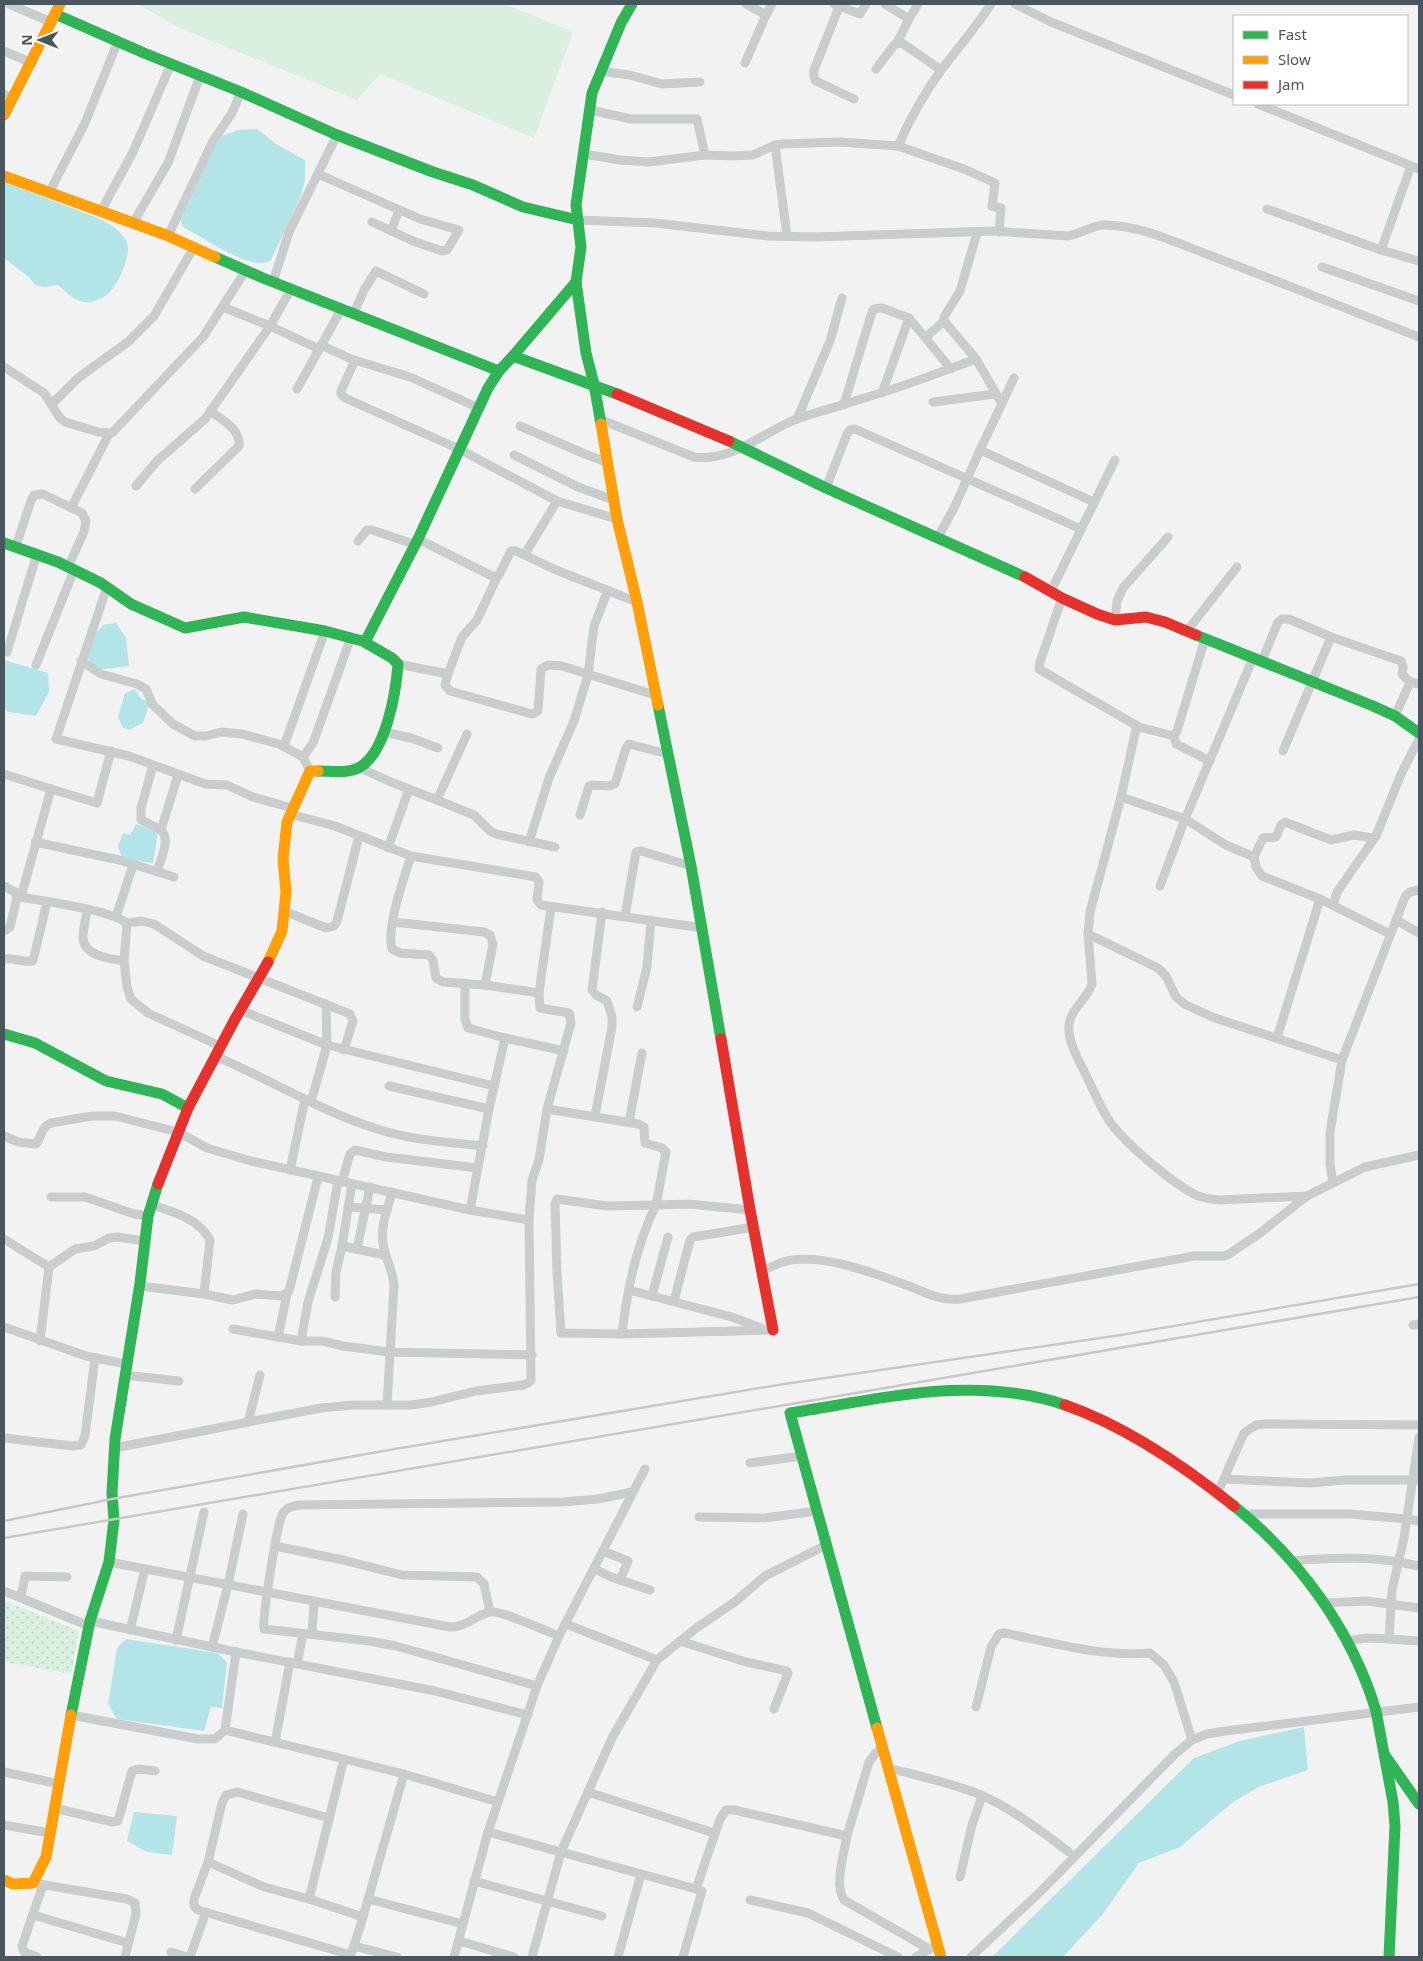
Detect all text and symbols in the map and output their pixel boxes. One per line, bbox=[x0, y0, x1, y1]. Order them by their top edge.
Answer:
north arrow bbox=[15, 15, 65, 65]
legend bbox=[1233, 15, 1408, 105]
text: Fast bbox=[1278, 24, 1307, 44]
text: N bbox=[17, 34, 36, 46]
text: Slow bbox=[1278, 49, 1311, 69]
text: Jam bbox=[1276, 74, 1305, 94]

